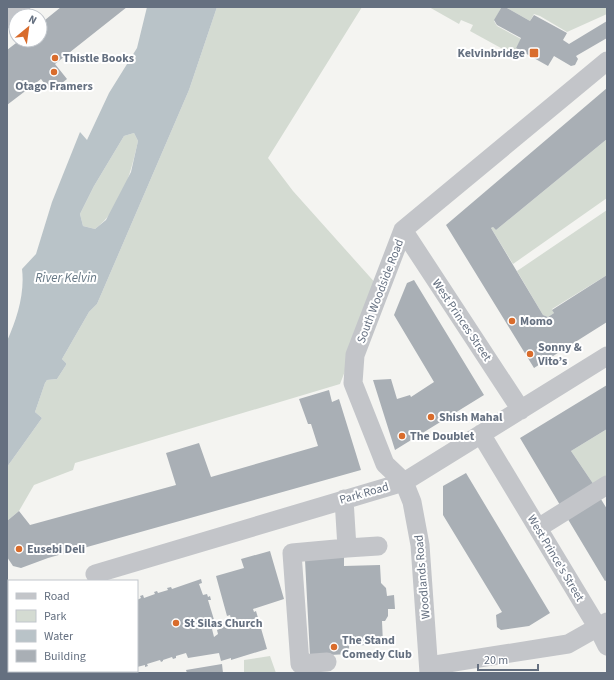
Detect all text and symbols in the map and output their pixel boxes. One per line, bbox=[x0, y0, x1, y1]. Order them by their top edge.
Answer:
north arrow bbox=[8, 8, 48, 48]
text: N bbox=[26, 11, 39, 28]
place label: Kelvinbridge bbox=[457, 45, 525, 62]
marker: Kelvinbridge bbox=[528, 47, 540, 59]
place label: Thistle Books bbox=[63, 50, 134, 67]
marker: Thistle Books bbox=[50, 53, 60, 63]
marker: Otago Framers bbox=[49, 67, 59, 77]
place label: Otago Framers bbox=[15, 78, 93, 95]
street label: South Woodside Road bbox=[353, 237, 408, 346]
water label: River Kelvin bbox=[35, 269, 97, 287]
street label: West Princes Street bbox=[428, 276, 495, 365]
place label: Momo bbox=[520, 313, 553, 330]
marker: Momo bbox=[507, 316, 517, 326]
place label: Sonny & Vito’s bbox=[537, 339, 582, 370]
marker: Sonny & Vito’s bbox=[525, 349, 535, 359]
place label: Shish Mahal bbox=[439, 409, 503, 426]
marker: Shish Mahal bbox=[426, 412, 436, 422]
place label: The Doublet bbox=[410, 428, 475, 445]
marker: The Doublet bbox=[397, 431, 407, 441]
street label: Park Road bbox=[337, 478, 391, 509]
street label: West Prince's Street bbox=[523, 512, 588, 605]
street label: Woodlands Road bbox=[410, 534, 435, 620]
place label: Eusebi Deli bbox=[27, 541, 85, 558]
marker: Eusebi Deli bbox=[14, 544, 24, 554]
legend bbox=[8, 580, 138, 672]
text: Road bbox=[44, 588, 70, 605]
text: Park bbox=[44, 608, 66, 625]
place label: St Silas Church bbox=[184, 615, 263, 632]
marker: St Silas Church bbox=[171, 618, 181, 628]
text: Water bbox=[44, 628, 74, 645]
place label: The Stand Comedy Club bbox=[342, 632, 412, 663]
marker: The Stand Comedy Club bbox=[329, 642, 339, 652]
scale bar bbox=[478, 646, 538, 672]
text: Building bbox=[44, 648, 86, 665]
text: 20 m bbox=[484, 652, 508, 669]

